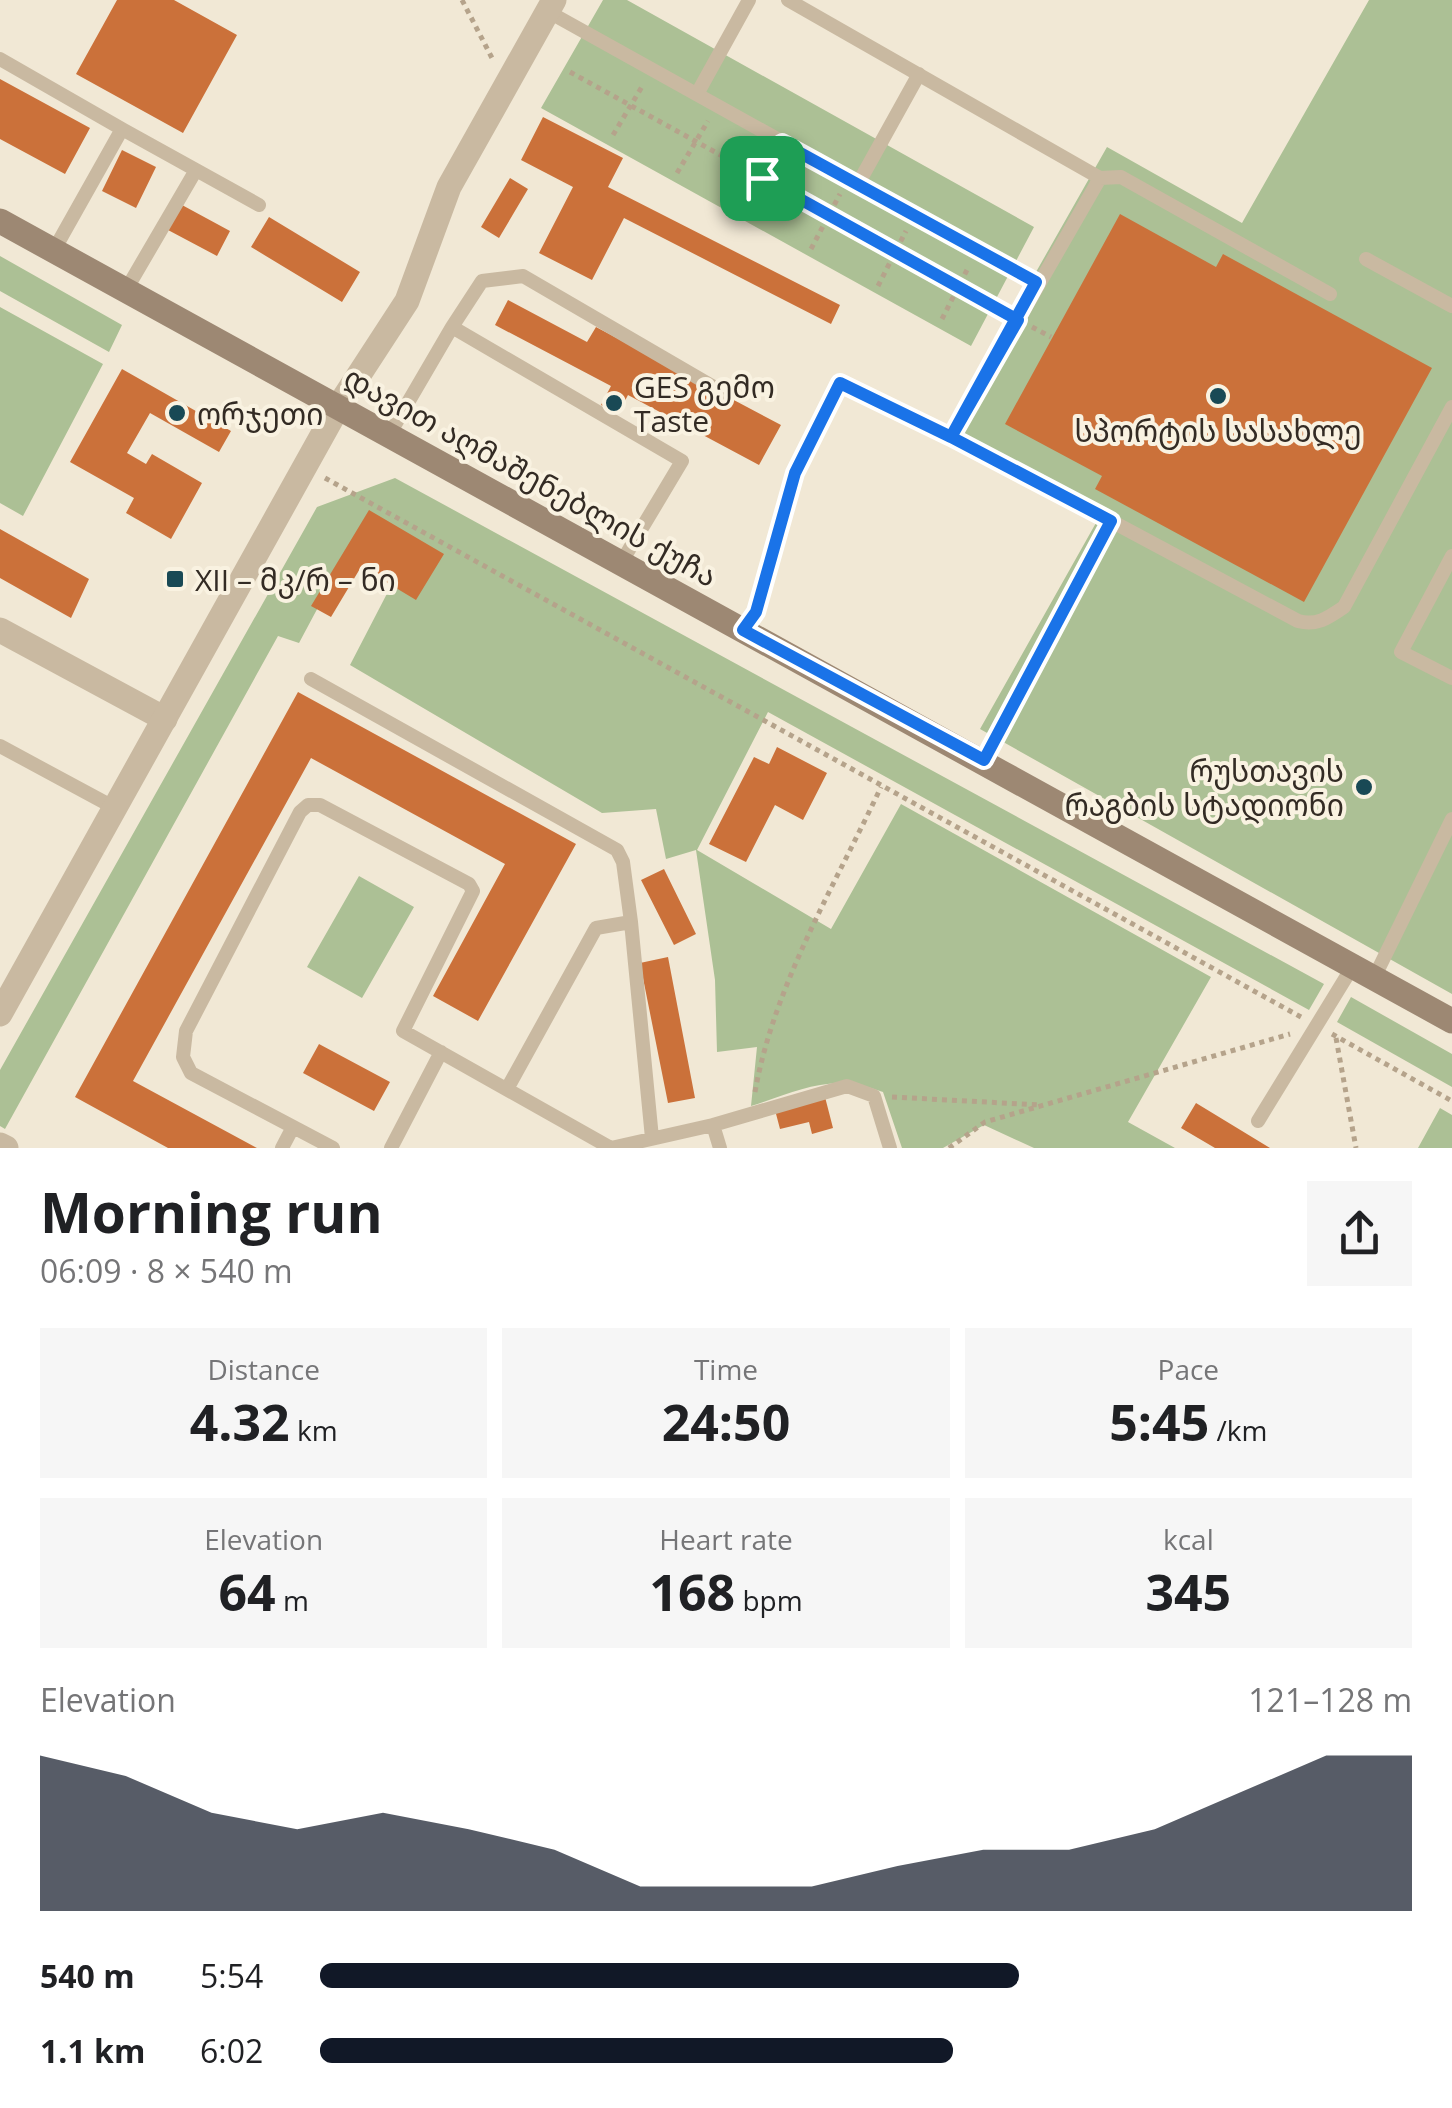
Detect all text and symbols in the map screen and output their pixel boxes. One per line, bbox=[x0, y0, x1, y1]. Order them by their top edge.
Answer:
pin bbox=[720, 136, 805, 221]
icon: arrive bbox=[735, 151, 790, 206]
street label: დავით აღმაშენებლის ქუჩა bbox=[337, 356, 725, 596]
place label: GES გემო Taste bbox=[634, 366, 775, 441]
marker: სპორტის სასახლე bbox=[1207, 385, 1229, 407]
marker: GES გემო Taste bbox=[603, 392, 625, 414]
place label: ორჯეთი bbox=[197, 393, 323, 434]
marker: ორჯეთი bbox=[166, 402, 188, 424]
place label: სპორტის სასახლე bbox=[1074, 410, 1362, 451]
place label: XII – მკ/რ – ნი bbox=[195, 559, 396, 600]
marker: XII – მკ/რ – ნი bbox=[164, 568, 186, 590]
place label: რუსთავის რაგბის სტადიონი bbox=[1065, 750, 1344, 825]
marker: რუსთავის რაგბის სტადიონი bbox=[1353, 776, 1375, 798]
text: Morning run bbox=[40, 1174, 383, 1249]
button: share bbox=[1307, 1181, 1412, 1286]
text: 06:09 · 8 × 540 m bbox=[40, 1249, 293, 1292]
text: Distance bbox=[207, 1350, 320, 1388]
text: Time bbox=[694, 1350, 758, 1388]
text: Pace bbox=[1158, 1350, 1219, 1388]
text: 4.32 bbox=[190, 1388, 290, 1456]
text: 24:50 bbox=[662, 1388, 790, 1456]
text: 5:45 bbox=[1109, 1388, 1209, 1456]
text: km bbox=[290, 1411, 338, 1449]
text: /km bbox=[1209, 1411, 1267, 1449]
text: Elevation bbox=[204, 1520, 323, 1558]
text: Heart rate bbox=[659, 1520, 793, 1558]
text: kcal bbox=[1163, 1520, 1214, 1558]
text: 64 bbox=[218, 1558, 276, 1626]
text: 168 bbox=[649, 1558, 735, 1626]
text: 345 bbox=[1145, 1558, 1231, 1626]
text: m bbox=[276, 1581, 309, 1619]
text: bpm bbox=[735, 1581, 803, 1619]
text: Elevation bbox=[40, 1678, 176, 1721]
text: 121–128 m bbox=[1248, 1678, 1412, 1721]
text: 540 m bbox=[40, 1954, 135, 1997]
text: 5:54 bbox=[200, 1954, 263, 1997]
text: 1.1 km bbox=[40, 2029, 145, 2072]
text: 6:02 bbox=[200, 2029, 263, 2072]

